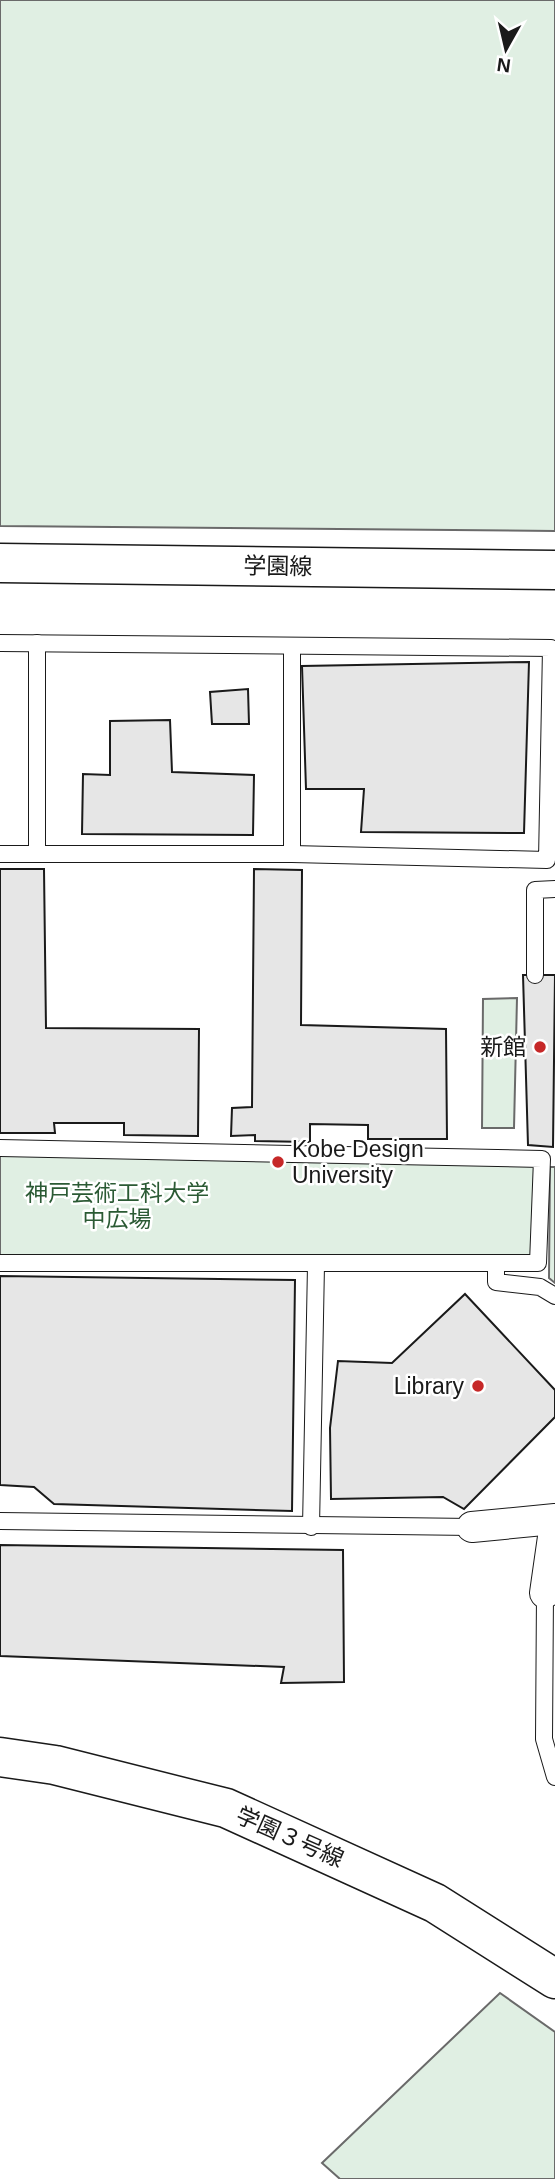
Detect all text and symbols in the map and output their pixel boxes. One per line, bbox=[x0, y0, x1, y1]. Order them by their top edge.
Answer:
north arrow bbox=[471, 14, 541, 84]
text: N bbox=[495, 54, 512, 77]
street label: 学園線 bbox=[243, 552, 313, 580]
place label: 新館 bbox=[480, 1034, 526, 1060]
marker: 新館 bbox=[532, 1039, 548, 1055]
place label: Kobe Design University bbox=[292, 1136, 424, 1188]
marker: Kobe Design University bbox=[270, 1154, 286, 1170]
park label: 神戸芸術工科大学 中広場 bbox=[25, 1180, 209, 1232]
place label: Library bbox=[394, 1373, 464, 1399]
marker: Library bbox=[470, 1378, 486, 1394]
street label: 学園３号線 bbox=[232, 1802, 348, 1872]

